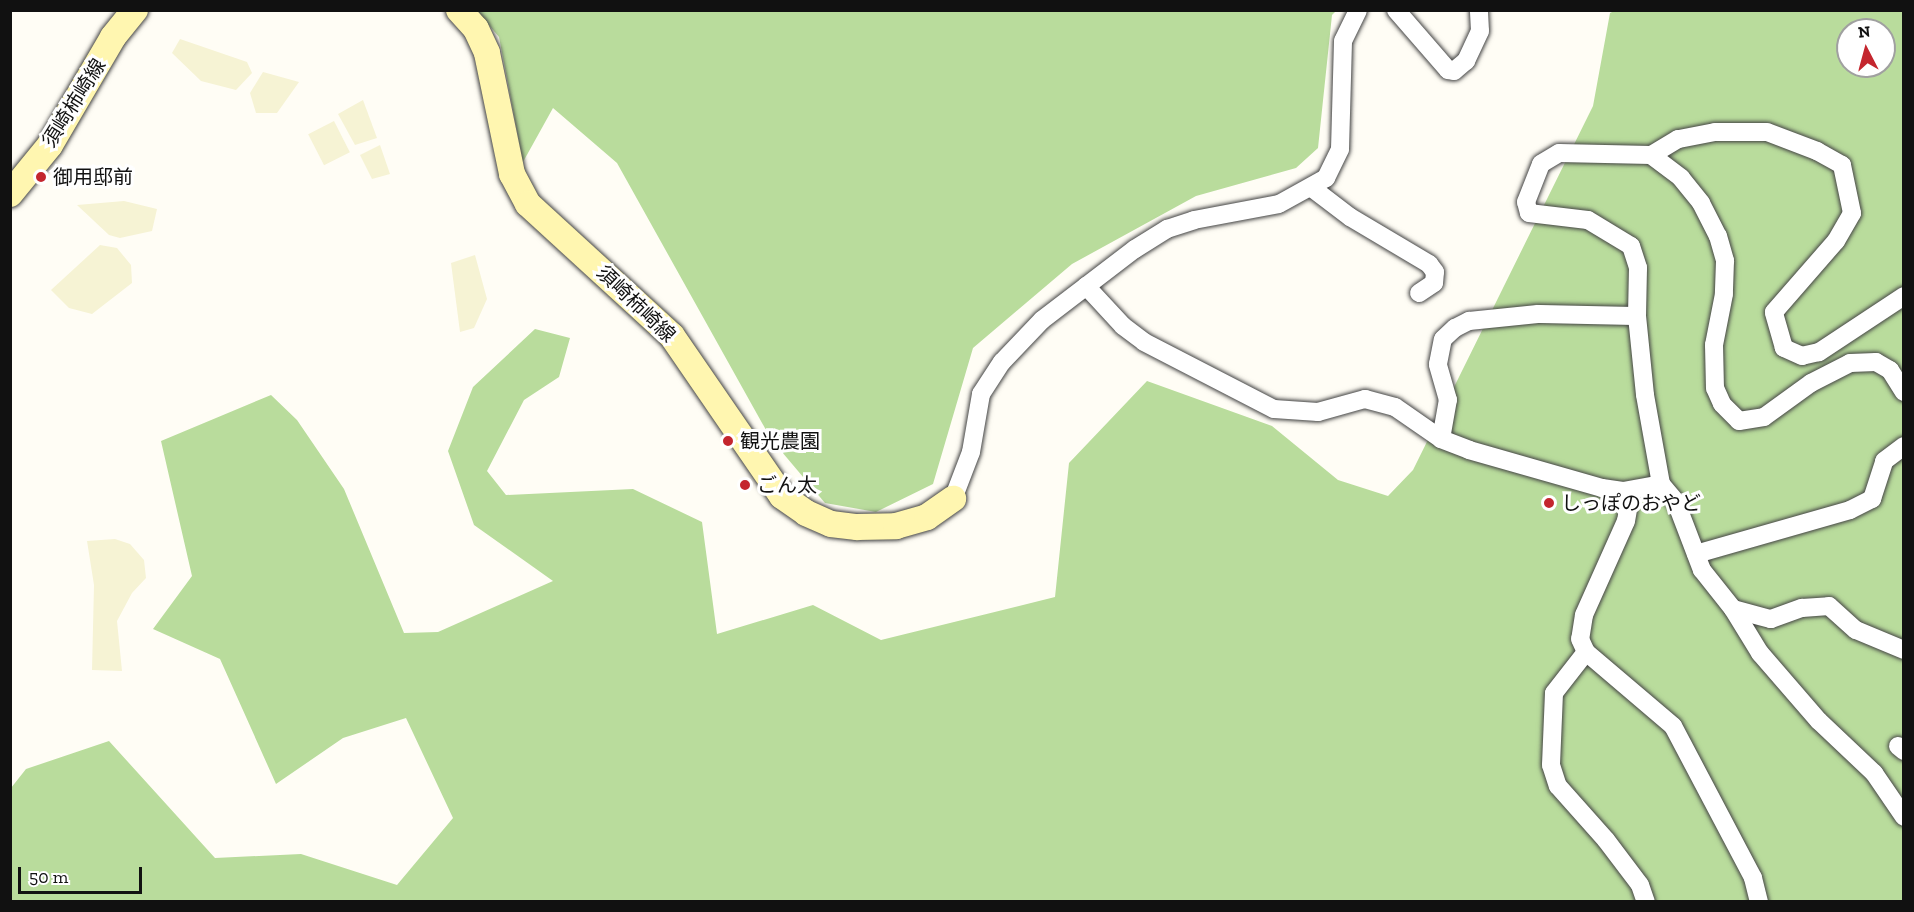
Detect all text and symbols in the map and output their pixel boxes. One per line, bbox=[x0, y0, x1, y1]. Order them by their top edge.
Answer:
north arrow bbox=[1836, 18, 1896, 78]
text: N bbox=[1857, 22, 1871, 42]
street label: 須崎柿崎線 bbox=[37, 54, 111, 152]
place label: 御用邸前 bbox=[53, 165, 133, 189]
marker: 御用邸前 bbox=[34, 170, 48, 184]
street label: 須崎柿崎線 bbox=[592, 261, 680, 347]
place label: 観光農園 bbox=[740, 429, 820, 453]
marker: 観光農園 bbox=[721, 434, 735, 448]
place label: ごん太 bbox=[757, 473, 817, 497]
marker: ごん太 bbox=[738, 478, 752, 492]
place label: しっぽのおやど bbox=[1561, 491, 1701, 515]
marker: しっぽのおやど bbox=[1542, 496, 1556, 510]
scale bar bbox=[21, 855, 146, 893]
text: 50 m bbox=[29, 866, 68, 888]

